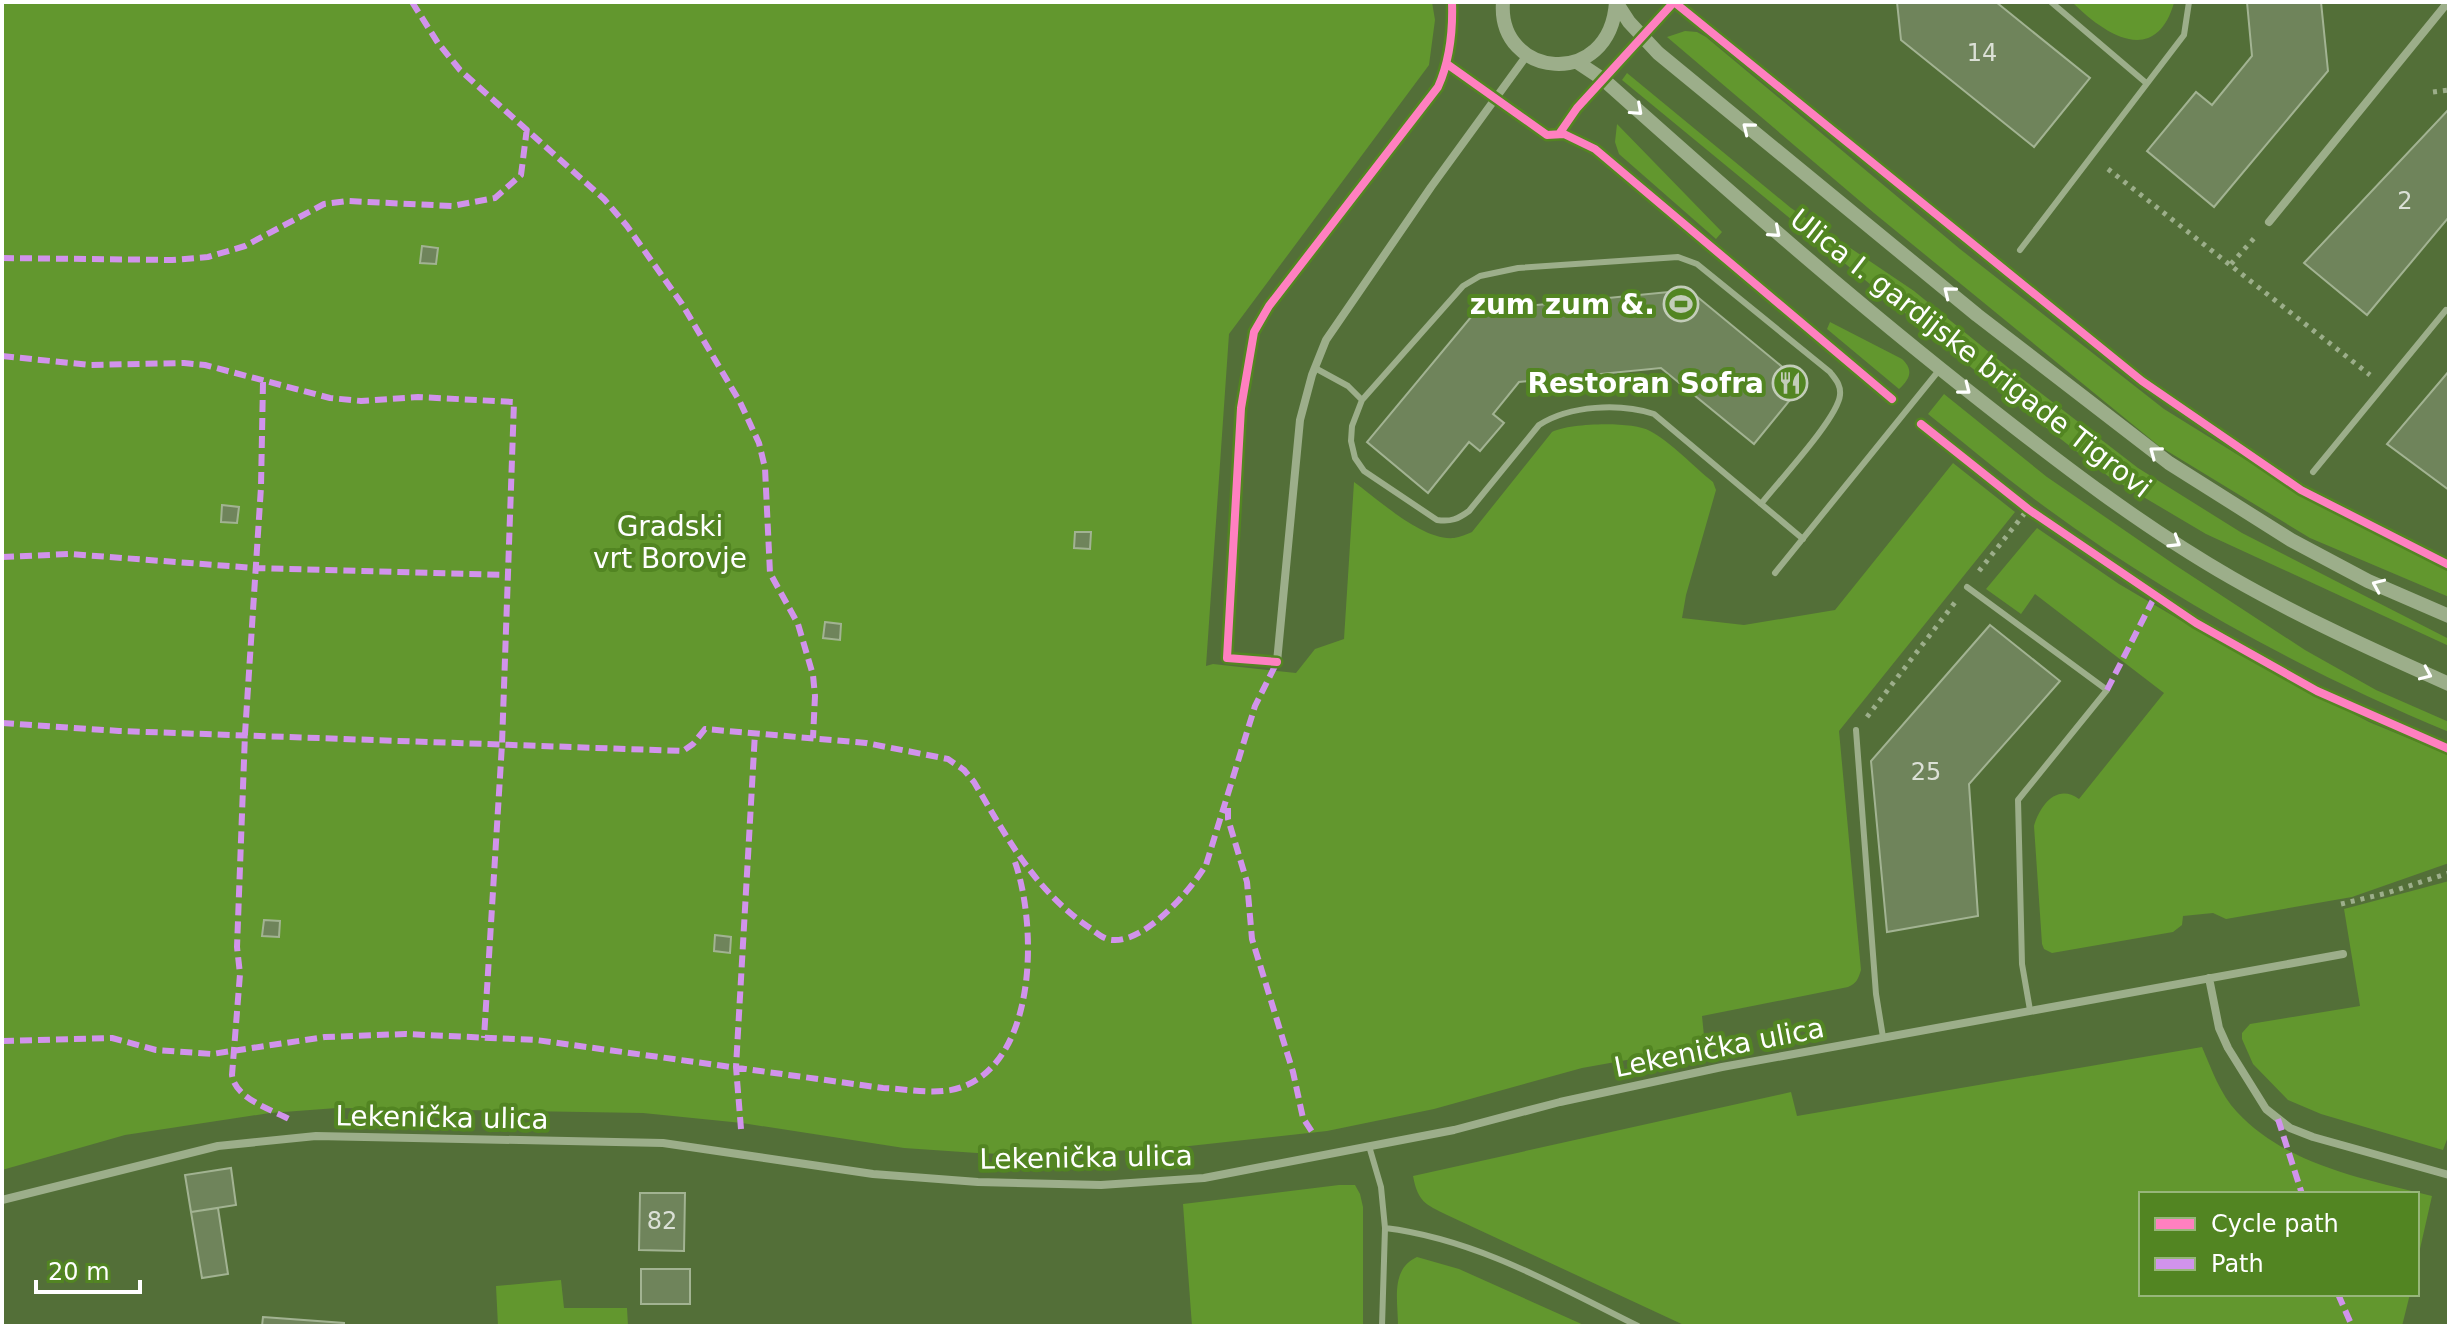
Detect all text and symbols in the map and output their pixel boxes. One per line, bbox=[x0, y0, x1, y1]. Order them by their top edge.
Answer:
house number: 14 bbox=[1967, 39, 1997, 67]
one-way arrow bbox=[1628, 100, 1643, 115]
one-way arrow bbox=[1743, 123, 1757, 138]
house number: 2 bbox=[2397, 187, 2413, 215]
street label: Ulica I. gardijske brigade Tigrovi bbox=[1784, 202, 2158, 505]
one-way arrow bbox=[1765, 222, 1780, 237]
sports icon: zum zum &. bbox=[1662, 285, 1700, 323]
one-way arrow bbox=[1944, 287, 1959, 302]
place label: zum zum &. bbox=[1470, 288, 1655, 321]
restaurant icon: Restoran Sofra bbox=[1771, 364, 1809, 402]
place label: Restoran Sofra bbox=[1527, 367, 1764, 400]
one-way arrow bbox=[1956, 379, 1971, 393]
one-way arrow bbox=[2149, 448, 2163, 462]
park label: Gradski vrt Borovje bbox=[593, 510, 747, 575]
one-way arrow bbox=[2166, 533, 2181, 548]
one-way arrow bbox=[2371, 579, 2386, 595]
one-way arrow bbox=[2417, 664, 2432, 680]
house number: 25 bbox=[1911, 758, 1941, 786]
street label: Lekenička ulica bbox=[1611, 1011, 1827, 1084]
street label: Lekenička ulica bbox=[335, 1099, 549, 1136]
street label: Lekenička ulica bbox=[979, 1139, 1193, 1176]
legend bbox=[2139, 1192, 2419, 1296]
house number: 82 bbox=[647, 1207, 677, 1235]
text: Cycle path bbox=[2211, 1210, 2339, 1238]
scale bar bbox=[36, 1244, 140, 1294]
text: Path bbox=[2211, 1250, 2264, 1278]
text: 20 m bbox=[48, 1258, 110, 1286]

